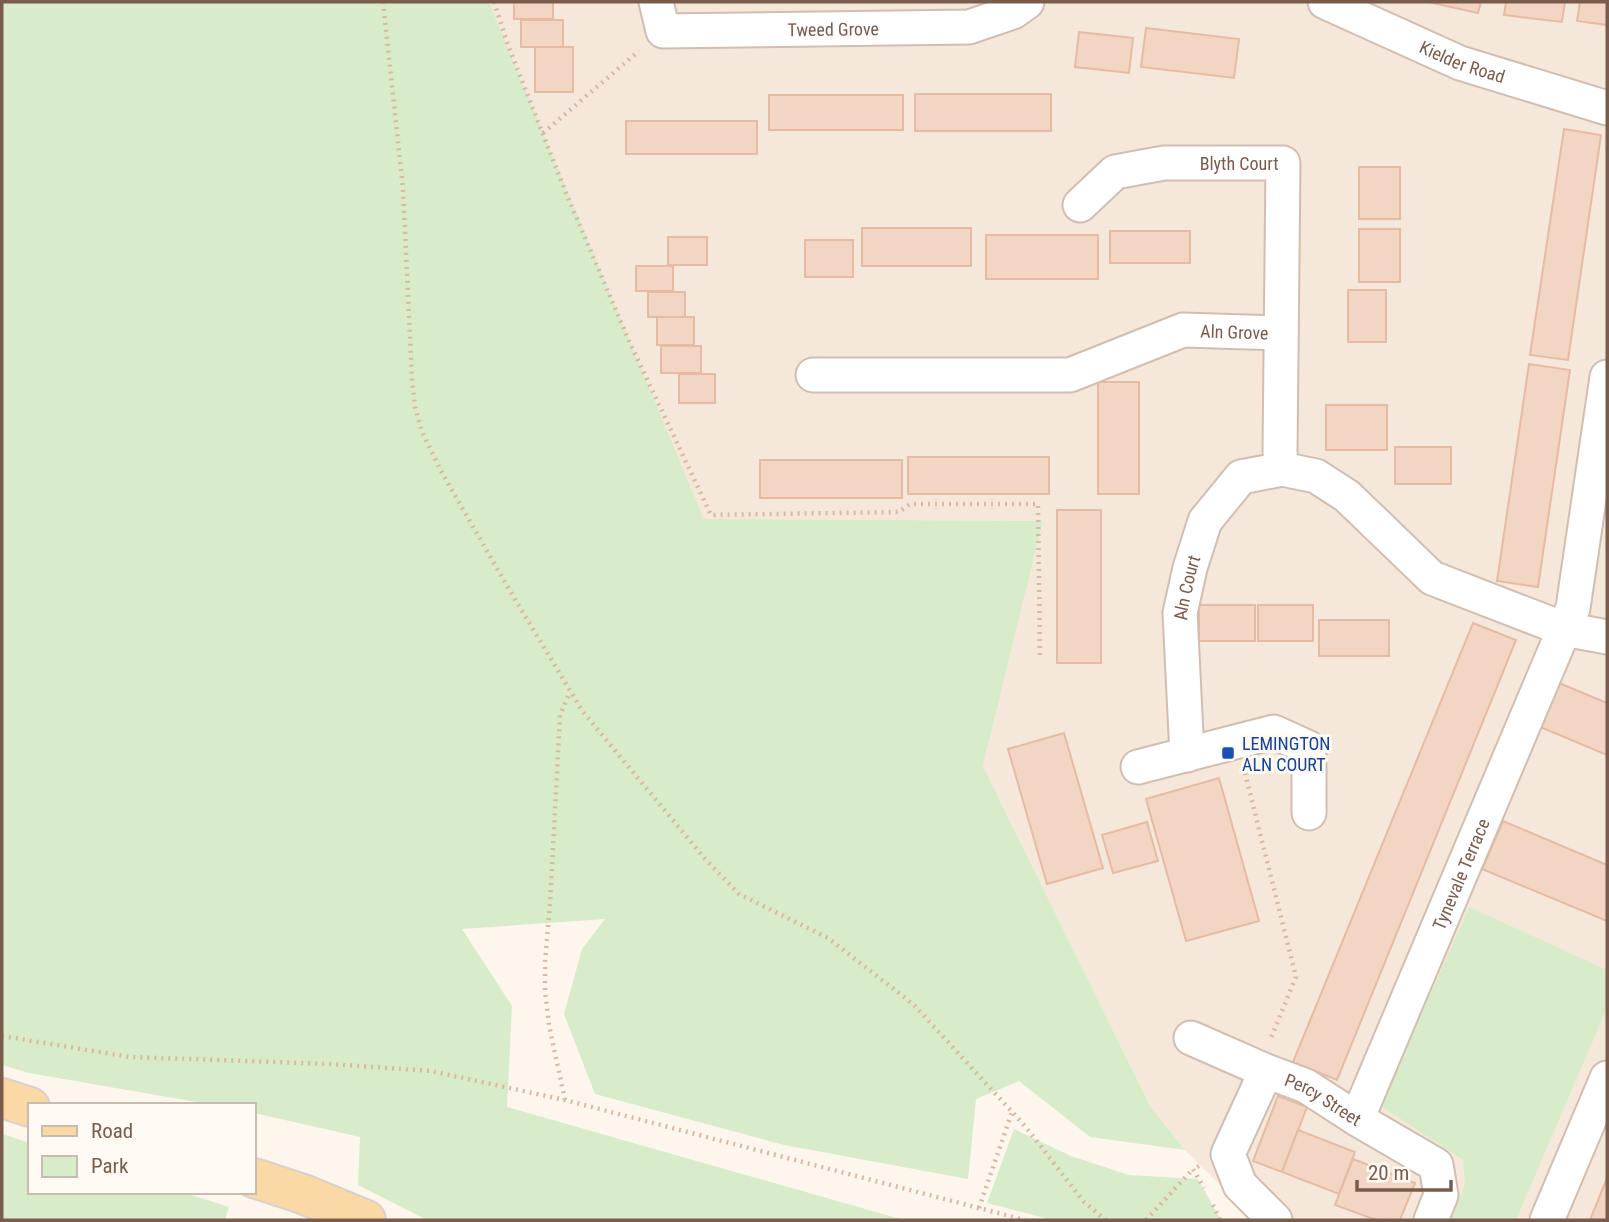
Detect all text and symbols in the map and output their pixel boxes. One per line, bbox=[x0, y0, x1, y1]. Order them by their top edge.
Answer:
street label: Tweed Grove bbox=[787, 18, 879, 40]
street label: Kielder Road bbox=[1416, 36, 1508, 87]
street label: Blyth Court bbox=[1200, 153, 1279, 174]
street label: Aln Grove bbox=[1200, 320, 1269, 343]
street label: Aln Court bbox=[1169, 552, 1204, 621]
place label: LEMINGTON ALN COURT bbox=[1242, 733, 1331, 775]
marker: LEMINGTON ALN COURT bbox=[1220, 745, 1236, 761]
street label: Tynevale Terrace bbox=[1428, 815, 1493, 933]
street label: Percy Street bbox=[1282, 1069, 1365, 1130]
legend bbox=[28, 1103, 256, 1194]
text: Road bbox=[91, 1119, 133, 1143]
scale bar bbox=[1357, 1148, 1452, 1192]
text: Park bbox=[91, 1154, 129, 1178]
text: 20 m bbox=[1368, 1161, 1409, 1185]

